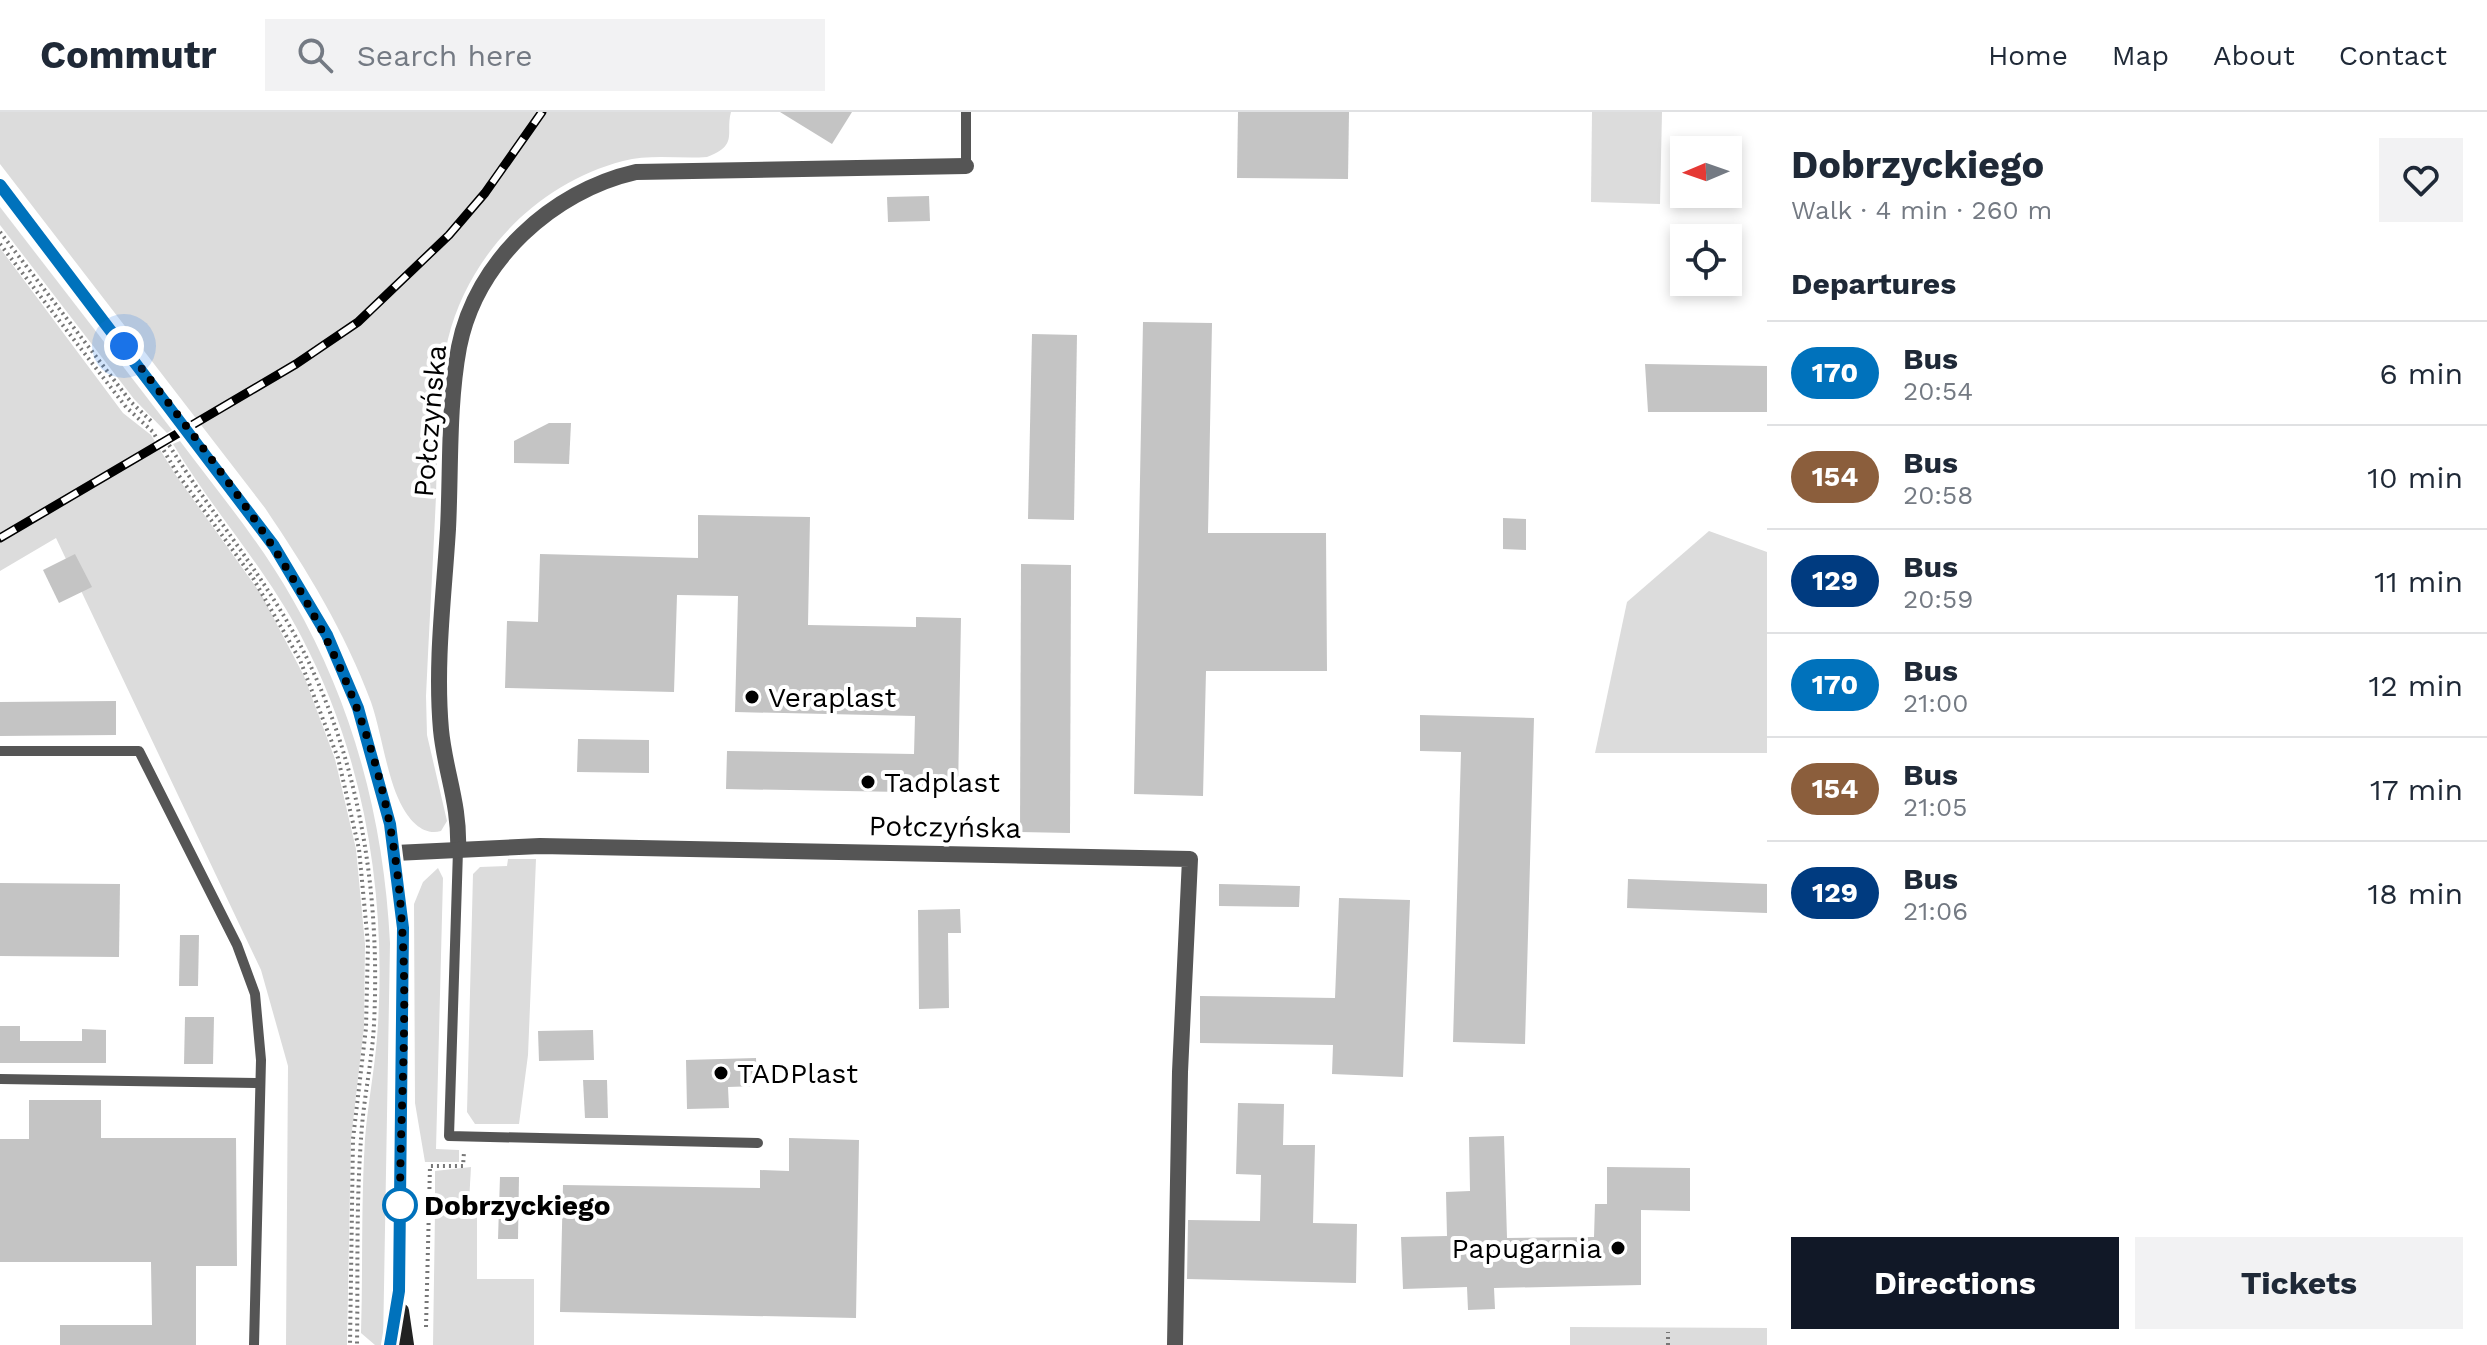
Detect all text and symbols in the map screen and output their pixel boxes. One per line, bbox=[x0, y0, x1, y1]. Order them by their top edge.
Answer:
search box bbox=[265, 19, 825, 91]
text: Commutr bbox=[40, 33, 217, 77]
icon: search bbox=[293, 33, 337, 77]
text: Search here bbox=[357, 38, 532, 73]
text: Home bbox=[1988, 39, 2068, 72]
text: Map bbox=[2112, 39, 2169, 72]
text: About bbox=[2213, 39, 2295, 72]
text: Contact bbox=[2339, 39, 2447, 72]
north arrow bbox=[1670, 136, 1742, 208]
map controls bbox=[1670, 136, 1742, 296]
button: heart bbox=[2379, 138, 2463, 222]
text: Dobrzyckiego bbox=[1791, 143, 2044, 187]
text: Walk · 4 min · 260 m bbox=[1791, 195, 2052, 225]
button: locate bbox=[1670, 224, 1742, 296]
text: Departures bbox=[1791, 266, 1956, 301]
your location bbox=[104, 326, 144, 366]
text: Bus bbox=[1903, 341, 1958, 376]
street label: Połczyńska bbox=[407, 343, 453, 498]
text: 170 bbox=[1812, 356, 1858, 389]
text: 6 min bbox=[2379, 356, 2463, 391]
text: 20:54 bbox=[1903, 376, 1973, 406]
text: Bus bbox=[1903, 445, 1958, 480]
text: 154 bbox=[1812, 460, 1858, 493]
text: 10 min bbox=[2367, 460, 2463, 495]
text: 20:58 bbox=[1903, 480, 1973, 510]
text: Bus bbox=[1903, 549, 1958, 584]
text: 129 bbox=[1812, 564, 1858, 597]
text: 11 min bbox=[2374, 564, 2463, 599]
text: 20:59 bbox=[1903, 584, 1973, 614]
text: Bus bbox=[1903, 653, 1958, 688]
text: 170 bbox=[1812, 668, 1858, 701]
text: 12 min bbox=[2368, 668, 2463, 703]
place label: Veraplast bbox=[768, 681, 897, 714]
marker: Veraplast bbox=[743, 688, 761, 706]
text: 21:00 bbox=[1903, 688, 1968, 718]
text: Bus bbox=[1903, 757, 1958, 792]
place label: Tadplast bbox=[884, 766, 1000, 799]
text: 154 bbox=[1812, 772, 1858, 805]
text: 17 min bbox=[2370, 772, 2463, 807]
marker: Tadplast bbox=[859, 773, 877, 791]
text: 21:05 bbox=[1903, 792, 1967, 822]
street label: Połczyńska bbox=[868, 809, 1022, 845]
text: Bus bbox=[1903, 861, 1958, 896]
text: 129 bbox=[1812, 876, 1858, 909]
text: 18 min bbox=[2367, 876, 2463, 911]
text: 21:06 bbox=[1903, 896, 1968, 926]
place label: TADPlast bbox=[737, 1057, 858, 1090]
marker: TADPlast bbox=[712, 1064, 730, 1082]
marker: Dobrzyckiego bbox=[383, 1188, 417, 1222]
place label: Dobrzyckiego bbox=[424, 1189, 611, 1222]
place label: Papugarnia bbox=[1451, 1232, 1602, 1265]
button: Directions bbox=[1791, 1237, 2119, 1329]
button: Tickets bbox=[2135, 1237, 2463, 1329]
marker: Papugarnia bbox=[1609, 1239, 1627, 1257]

